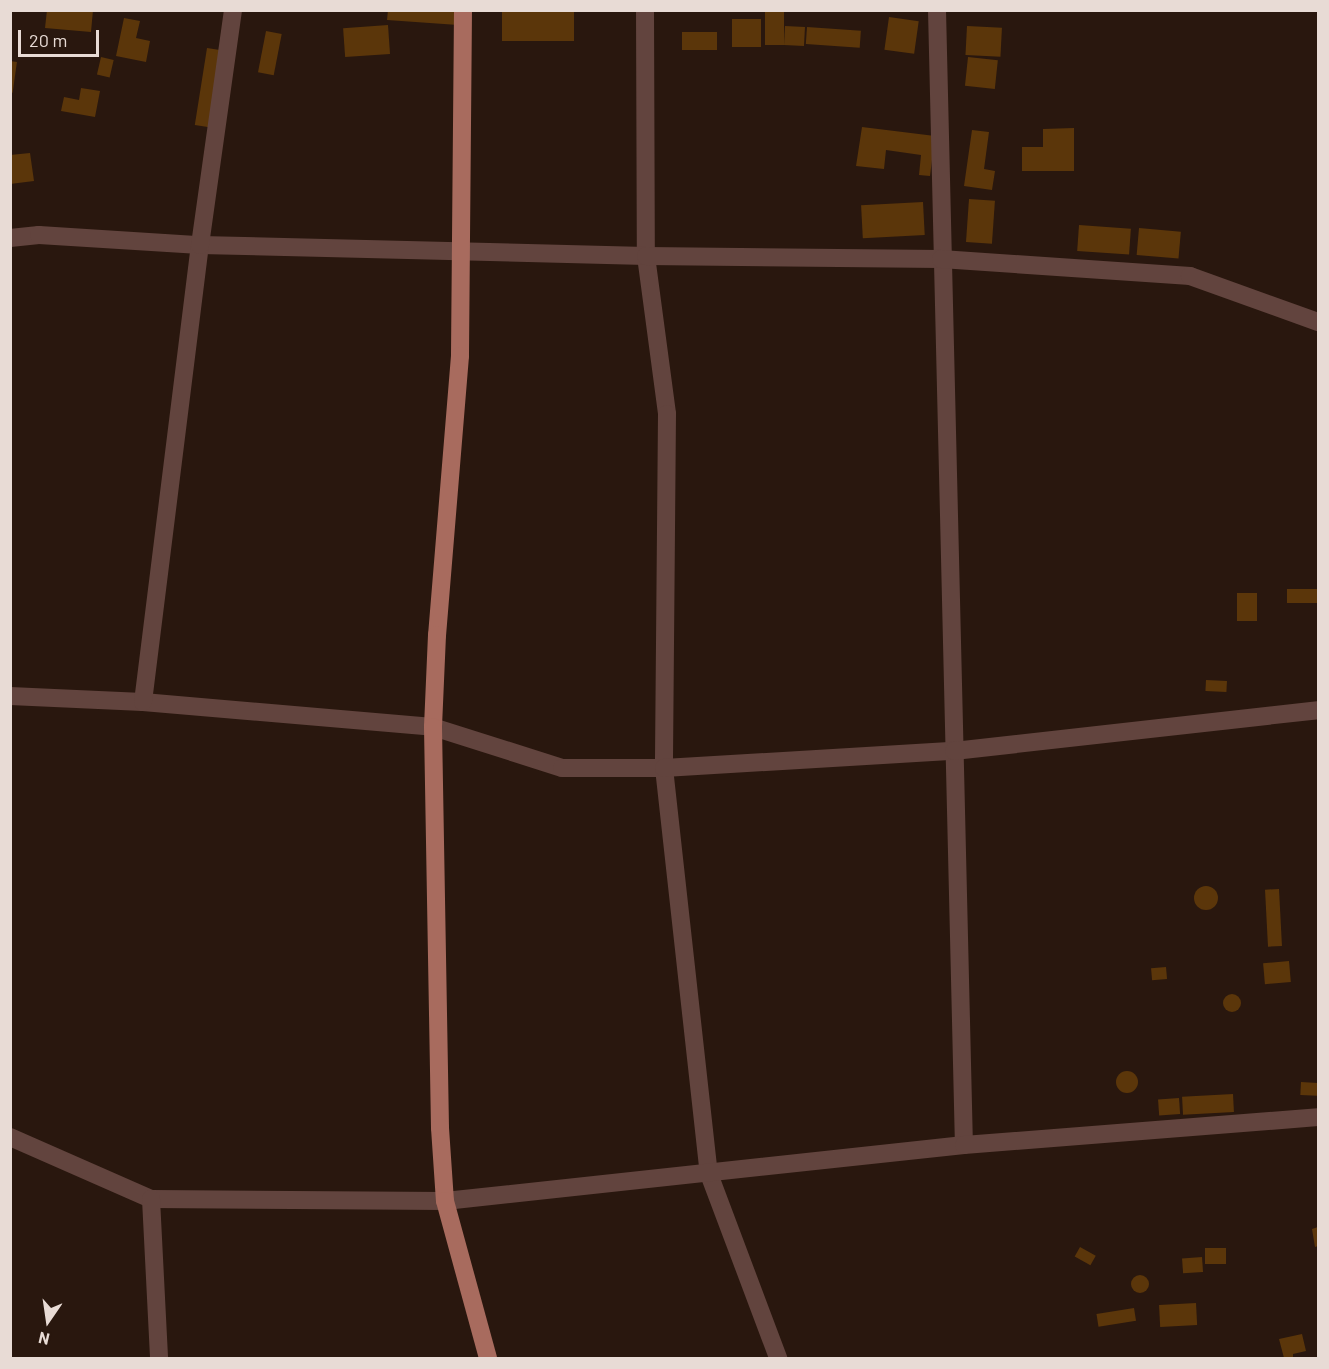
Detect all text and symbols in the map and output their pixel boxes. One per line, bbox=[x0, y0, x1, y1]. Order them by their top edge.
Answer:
scale bar bbox=[21, 18, 102, 56]
text: 20 m bbox=[29, 29, 67, 51]
north arrow bbox=[18, 1291, 78, 1351]
text: N bbox=[37, 1329, 51, 1349]

